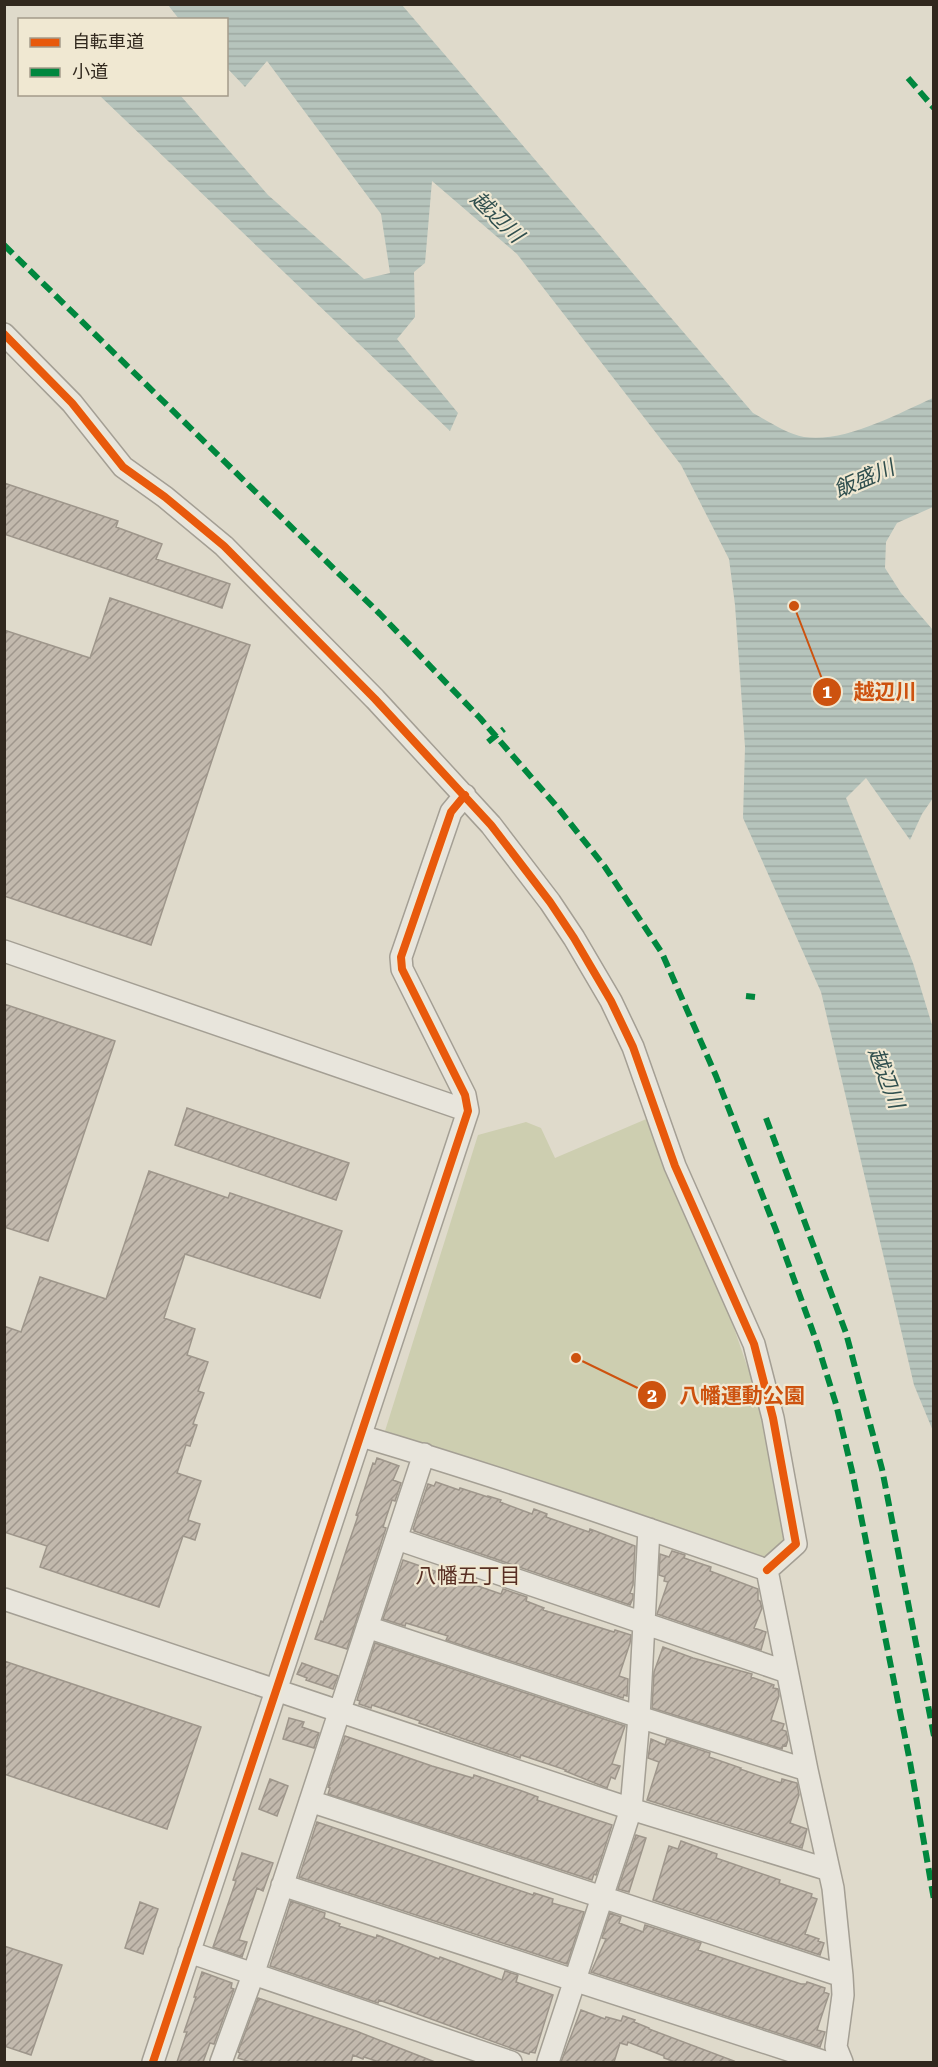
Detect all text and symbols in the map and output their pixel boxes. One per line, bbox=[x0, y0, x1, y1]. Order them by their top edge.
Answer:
legend bbox=[18, 18, 228, 96]
text: 自転車道 bbox=[72, 31, 144, 52]
text: 小道 bbox=[72, 61, 108, 82]
water label: 越辺川 bbox=[466, 186, 529, 249]
water label: 飯盛川 bbox=[830, 455, 900, 502]
callout: 越辺川 bbox=[812, 672, 929, 711]
text: 越辺川 bbox=[854, 680, 917, 704]
text: 1 bbox=[822, 681, 832, 702]
water label: 越辺川 bbox=[864, 1044, 909, 1114]
callout: 八幡運動公園 bbox=[637, 1376, 817, 1415]
text: 八幡運動公園 bbox=[679, 1384, 805, 1408]
text: 2 bbox=[647, 1385, 657, 1406]
district label: 八幡五丁目 bbox=[416, 1564, 521, 1588]

